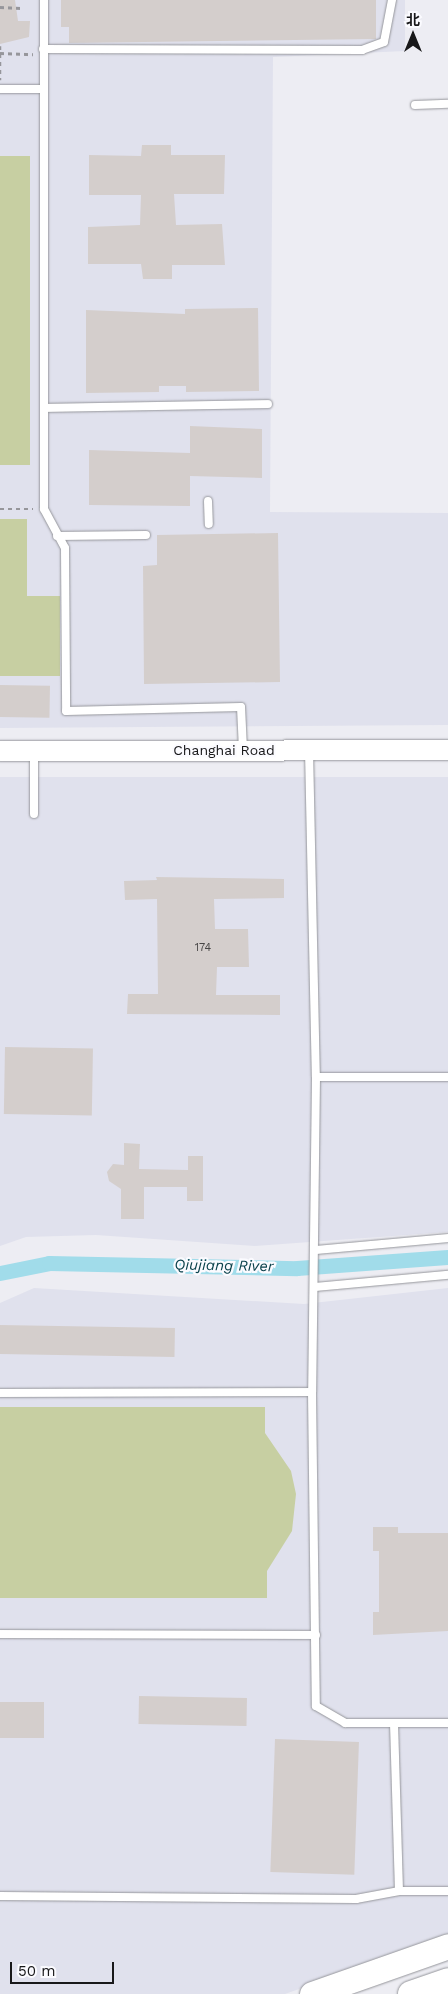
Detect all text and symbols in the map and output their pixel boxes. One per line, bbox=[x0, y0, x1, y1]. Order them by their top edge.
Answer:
north arrow bbox=[388, 10, 438, 60]
text: 北 bbox=[406, 12, 420, 28]
street label: Changhai Road bbox=[173, 742, 275, 758]
house number: 174 bbox=[195, 941, 211, 955]
water label: Qiujiang River bbox=[174, 1256, 274, 1276]
scale bar bbox=[12, 1952, 116, 1984]
text: 50 m bbox=[18, 1962, 55, 1980]

